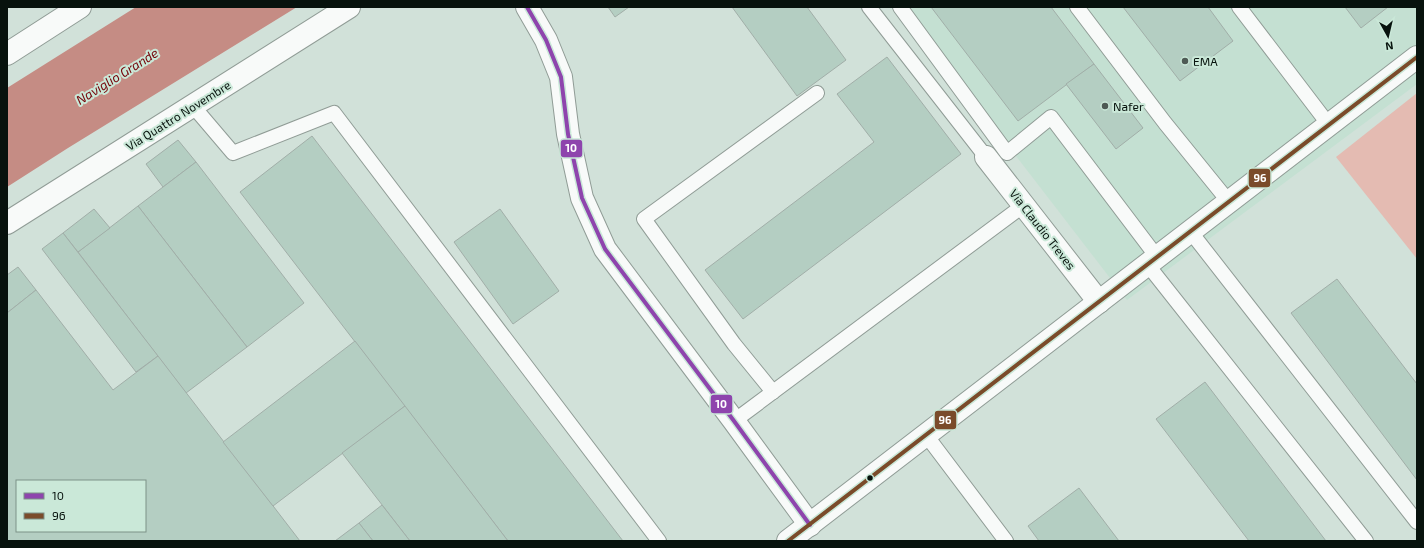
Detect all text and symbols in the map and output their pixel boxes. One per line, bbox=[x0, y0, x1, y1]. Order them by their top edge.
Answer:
north arrow bbox=[1368, 16, 1408, 56]
text: N bbox=[1385, 39, 1394, 53]
water label: Naviglio Grande bbox=[73, 44, 161, 108]
place label: EMA bbox=[1193, 54, 1218, 68]
marker: EMA bbox=[1180, 56, 1190, 66]
street label: Via Quattro Novembre bbox=[123, 77, 233, 154]
place label: Nafer bbox=[1113, 99, 1144, 113]
marker: Nafer bbox=[1100, 101, 1110, 111]
line badge: 10 bbox=[560, 139, 583, 158]
text: 10 bbox=[565, 141, 577, 154]
line badge: 96 bbox=[1248, 168, 1271, 188]
text: 96 bbox=[1254, 171, 1267, 184]
street label: Via Claudio Treves bbox=[1007, 186, 1079, 272]
line badge: 10 bbox=[710, 394, 733, 414]
text: 10 bbox=[715, 397, 727, 410]
line badge: 96 bbox=[934, 410, 957, 430]
text: 96 bbox=[939, 413, 952, 426]
unlabelled marker bbox=[865, 473, 875, 483]
legend bbox=[16, 480, 146, 532]
text: 10 bbox=[52, 488, 64, 502]
text: 96 bbox=[52, 508, 66, 522]

